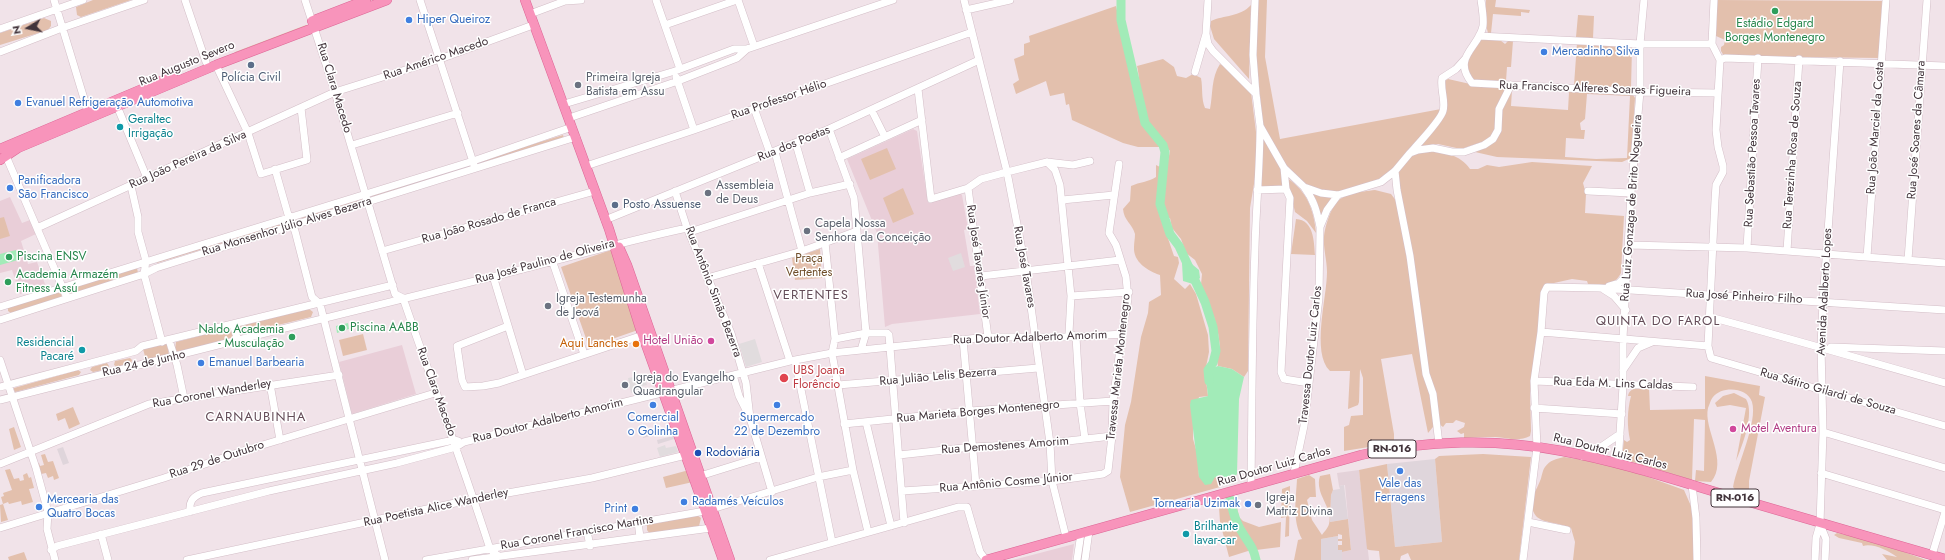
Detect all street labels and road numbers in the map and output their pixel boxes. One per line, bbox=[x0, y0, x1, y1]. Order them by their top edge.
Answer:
street label: Rua Américo Macedo bbox=[382, 34, 490, 84]
street label: Rua Augusto Severo bbox=[137, 38, 237, 90]
street label: Rua Clara Macedo bbox=[313, 41, 355, 135]
street label: Rua José Soares da Câmara bbox=[1905, 60, 1929, 200]
street label: Rua João Marciel da Costa bbox=[1864, 61, 1888, 195]
street label: Rua Professor Hélio bbox=[729, 77, 829, 123]
street label: Rua Francisco Alferes Soares Figueira bbox=[1499, 78, 1691, 100]
street label: Rua Sebastião Pessoa Tavares bbox=[1742, 78, 1764, 228]
street label: Rua Terezinha Rosa de Souza bbox=[1781, 81, 1805, 229]
street label: Rua Luiz Gonzaga de Brito Nogueira bbox=[1618, 114, 1646, 302]
street label: Rua dos Poetas bbox=[756, 123, 832, 165]
street label: Rua João Pereira da Silva bbox=[127, 128, 249, 192]
street label: Rua Monsenhor Júlio Alves Bezerra bbox=[200, 194, 374, 260]
street label: Rua João Rosado de Franca bbox=[420, 195, 558, 247]
street label: Rua José Tavares Júnior bbox=[963, 204, 993, 320]
street label: Rua Antônio Simão Bezerra bbox=[681, 225, 745, 359]
street label: Rua José Tavares bbox=[1010, 225, 1038, 309]
street label: Avenida Adalberto Lopes bbox=[1814, 228, 1836, 356]
street label: Rua José Paulino de Oliveira bbox=[474, 236, 616, 288]
street label: Travessa Doutor Luiz Carlos bbox=[1297, 285, 1325, 425]
street label: Rua José Pinheiro Filho bbox=[1685, 287, 1803, 307]
street label: Travessa Marieta Montenegro bbox=[1104, 293, 1134, 441]
street label: Rua Doutor Adalberto Amorim bbox=[953, 328, 1107, 348]
street label: Rua Clara Macedo bbox=[413, 346, 459, 438]
street label: Rua 24 de Junho bbox=[101, 347, 187, 381]
street label: Rua Julião Lelis Bezerra bbox=[879, 365, 997, 389]
street label: Rua Sátiro Gilardi de Souza bbox=[1758, 366, 1898, 418]
street label: Rua Eda M. Lins Caldas bbox=[1553, 375, 1673, 393]
street label: Rua Coronel Wanderley bbox=[151, 376, 273, 412]
street label: Rua Doutor Adalberto Amorim bbox=[471, 395, 625, 447]
street label: Rua Marieta Borges Montenegro bbox=[896, 398, 1060, 426]
street label: Rua Doutor Luiz Carlos bbox=[1552, 431, 1668, 473]
street label: Rua Demostenes Amorim bbox=[941, 434, 1069, 458]
street label: Rua 29 de Outubro bbox=[168, 438, 266, 482]
road number: RN-016 bbox=[1368, 440, 1416, 458]
street label: Rua Doutor Luiz Carlos bbox=[1216, 444, 1332, 490]
street label: Rua Antônio Cosme Júnior bbox=[939, 470, 1073, 496]
street label: Rua Poetista Alice Wanderley bbox=[362, 486, 510, 530]
road number: RN-016 bbox=[1711, 489, 1759, 507]
street label: Rua Coronel Francisco Martins bbox=[500, 512, 654, 554]

